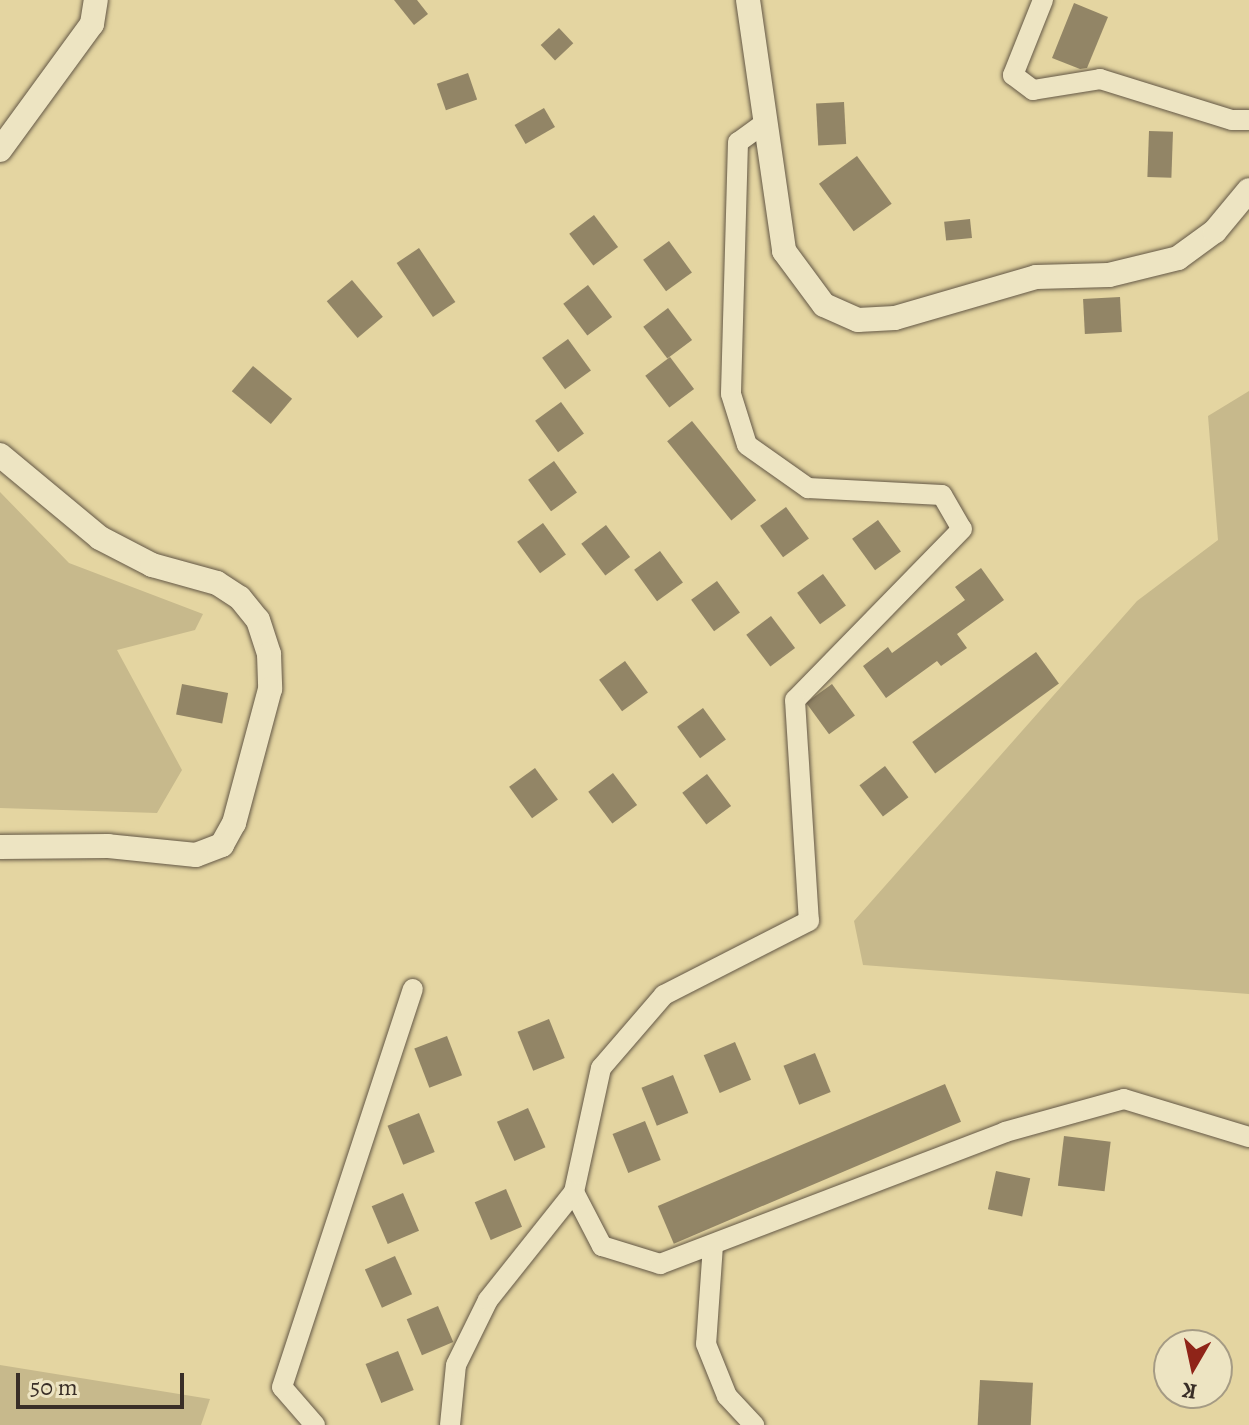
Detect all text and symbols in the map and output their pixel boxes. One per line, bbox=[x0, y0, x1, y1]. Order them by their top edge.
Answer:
north arrow bbox=[1153, 1329, 1233, 1409]
scale bar bbox=[20, 1357, 188, 1407]
text: 50 m bbox=[30, 1371, 78, 1403]
text: K bbox=[1180, 1375, 1199, 1407]

